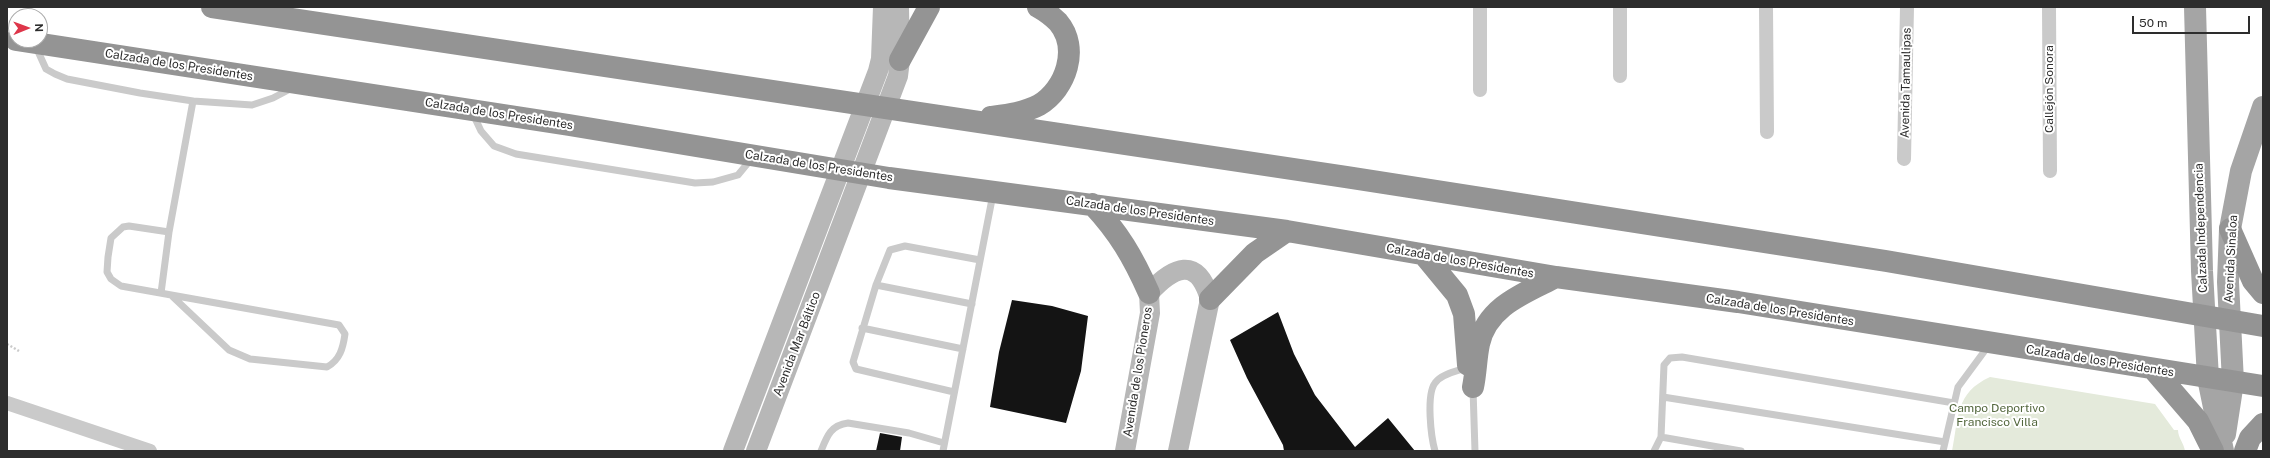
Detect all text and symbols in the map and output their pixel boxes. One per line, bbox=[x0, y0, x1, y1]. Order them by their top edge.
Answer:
north arrow bbox=[8, 8, 48, 48]
scale bar bbox=[2134, 8, 2252, 34]
text: 50 m bbox=[2139, 16, 2167, 30]
text: N bbox=[33, 23, 45, 32]
street label: Avenida Tamaulipas bbox=[1898, 28, 1914, 138]
street label: Callejón Sonora bbox=[2042, 45, 2056, 133]
street label: Calzada de los Presidentes bbox=[104, 46, 254, 84]
street label: Calzada de los Presidentes bbox=[424, 95, 574, 133]
street label: Calzada de los Presidentes bbox=[744, 147, 894, 185]
street label: Calzada Independencia bbox=[2192, 163, 2210, 293]
street label: Calzada de los Presidentes bbox=[1065, 193, 1215, 229]
street label: Avenida Sinaloa bbox=[2221, 214, 2241, 304]
street label: Calzada de los Presidentes bbox=[1385, 241, 1535, 281]
street label: Avenida Mar Báltico bbox=[770, 290, 824, 398]
street label: Calzada de los Presidentes bbox=[1705, 291, 1855, 329]
street label: Avenida de los Pioneros bbox=[1121, 306, 1155, 438]
street label: Calzada de los Presidentes bbox=[2025, 342, 2175, 380]
park label: Campo Deportivo Francisco Villa bbox=[1949, 401, 2045, 429]

